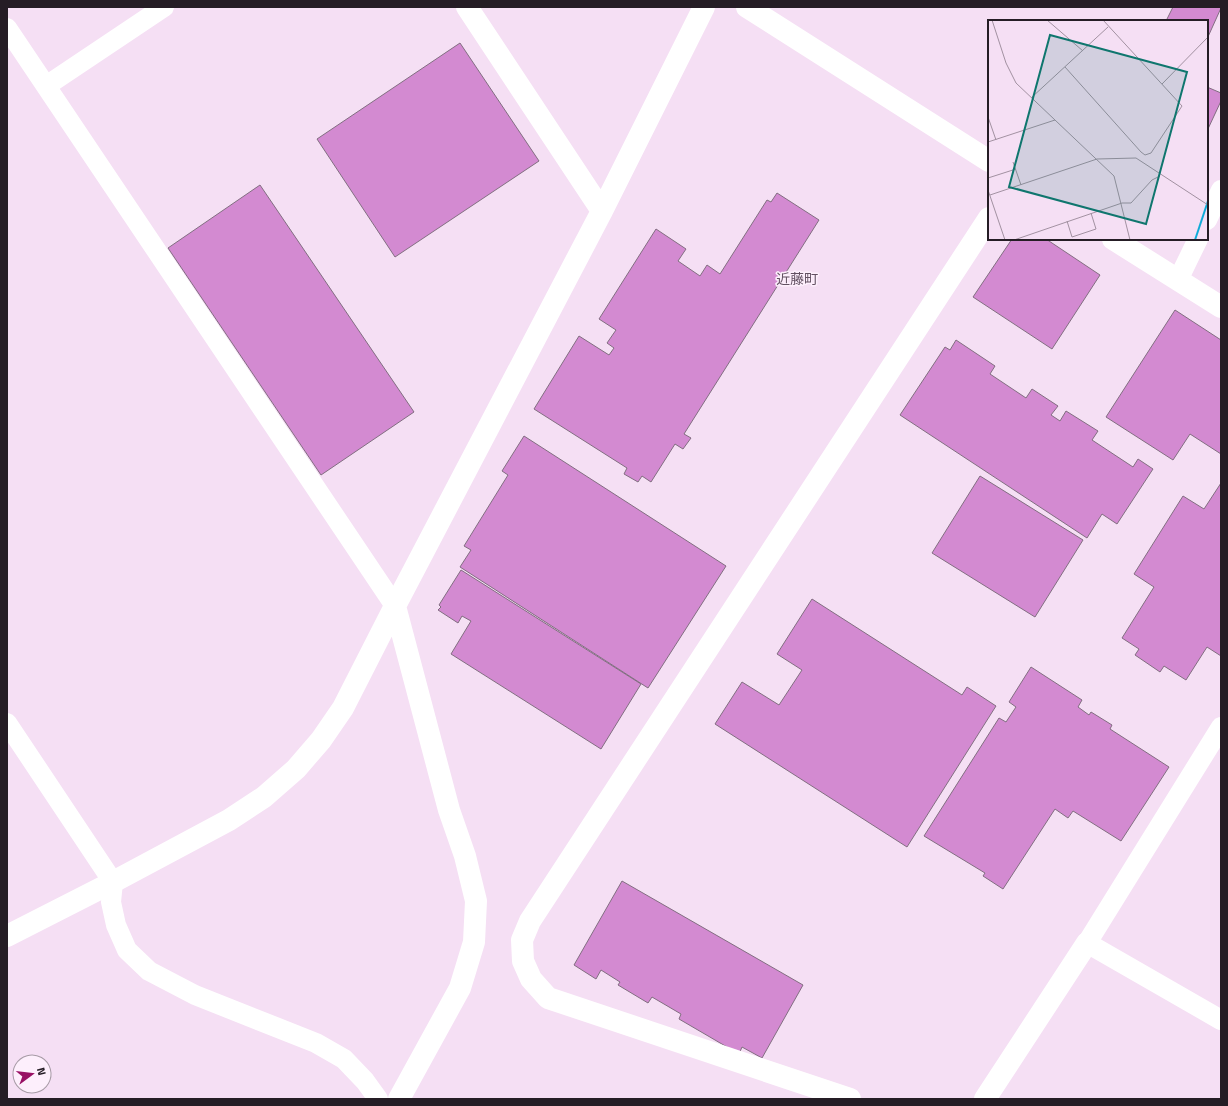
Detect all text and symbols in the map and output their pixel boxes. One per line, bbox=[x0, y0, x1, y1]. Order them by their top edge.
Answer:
inset map bbox=[988, 20, 1208, 240]
district label: 近藤町 bbox=[776, 268, 818, 289]
north arrow bbox=[12, 1054, 52, 1094]
text: N bbox=[33, 1066, 50, 1077]

